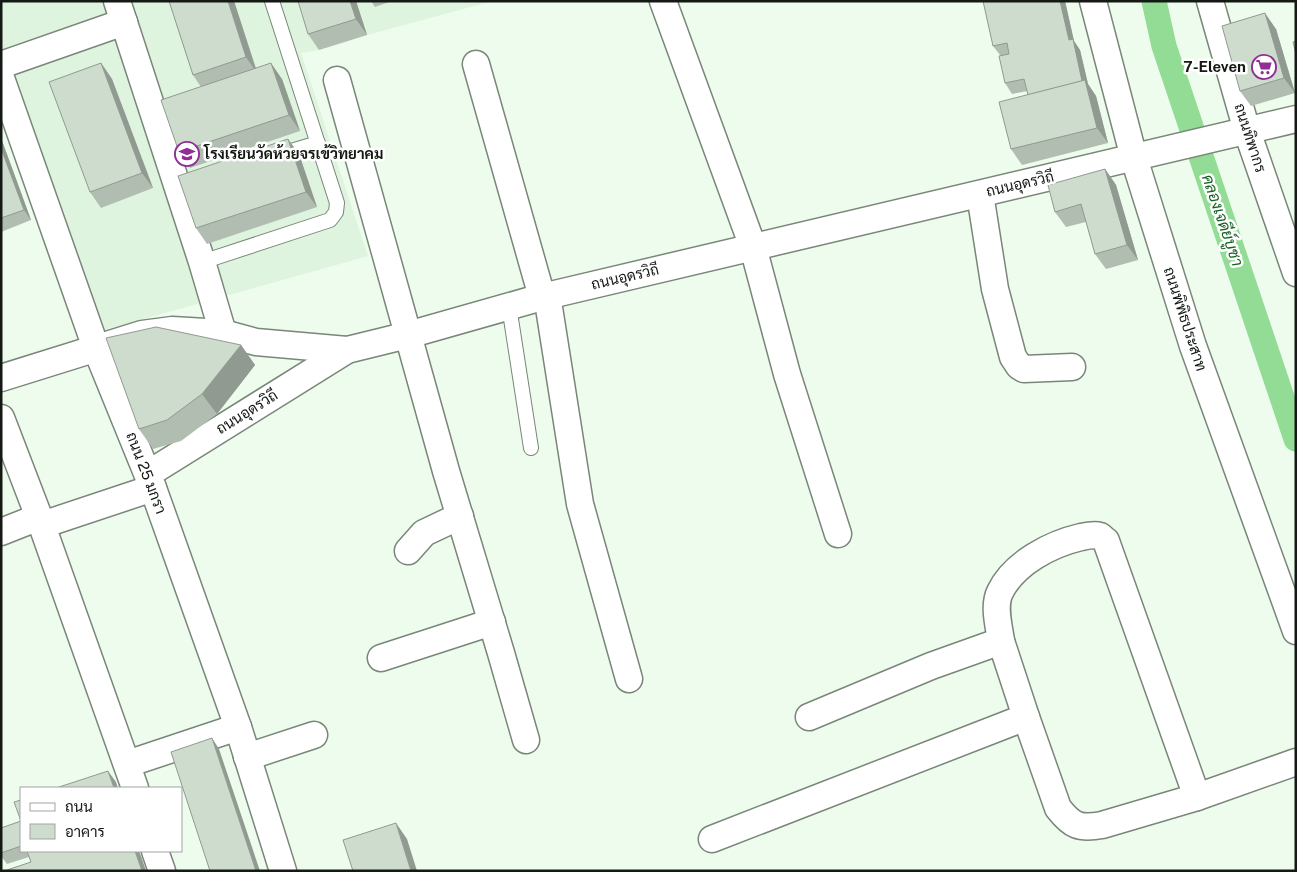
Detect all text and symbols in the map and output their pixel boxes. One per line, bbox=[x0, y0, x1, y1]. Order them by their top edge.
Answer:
supermarket icon: 7-Eleven bbox=[1251, 54, 1277, 80]
place label: 7-Eleven bbox=[1183, 58, 1246, 75]
street label: ถนนทิพากร bbox=[1231, 101, 1270, 175]
school or university icon: โรงเรียนวัดห้วยจรเข้วิทยาคม bbox=[174, 141, 200, 167]
place label: โรงเรียนวัดห้วยจรเข้วิทยาคม bbox=[203, 143, 383, 162]
street label: ถนนอุดรวิถี bbox=[984, 166, 1056, 202]
water label: คลองเจดีย์บูชา bbox=[1196, 171, 1250, 269]
street label: ถนนอุดรวิถี bbox=[589, 259, 661, 295]
street label: ถนนพิพิธประสาท bbox=[1161, 265, 1210, 373]
street label: ถนนอุดรวิถี bbox=[212, 385, 282, 440]
street label: ถนน 25 มกรา bbox=[123, 430, 170, 516]
legend bbox=[20, 787, 182, 852]
text: ถนน bbox=[65, 798, 93, 815]
text: อาคาร bbox=[65, 823, 105, 840]

